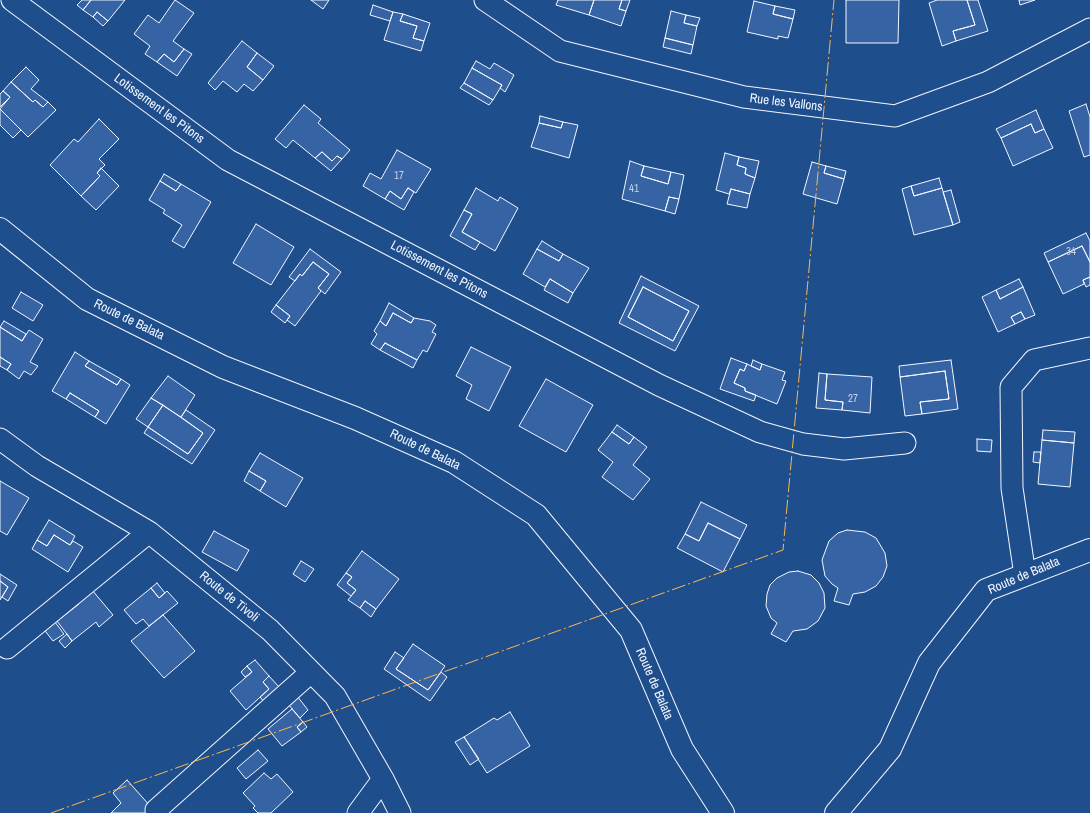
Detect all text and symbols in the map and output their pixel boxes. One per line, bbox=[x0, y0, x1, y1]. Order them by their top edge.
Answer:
street label: Lotissement les Pitons bbox=[111, 71, 207, 147]
street label: Rue les Vallons bbox=[749, 91, 823, 115]
house number: 17 bbox=[394, 169, 404, 183]
house number: 41 bbox=[629, 182, 639, 196]
street label: Lotissement les Pitons bbox=[388, 238, 490, 302]
house number: 34 bbox=[1066, 245, 1076, 259]
street label: Route de Balata bbox=[91, 296, 167, 344]
house number: 27 bbox=[848, 392, 858, 406]
street label: Route de Balata bbox=[387, 426, 463, 474]
street label: Route de Balata bbox=[986, 554, 1062, 598]
street label: Route de Tivoli bbox=[196, 568, 262, 626]
street label: Route de Balata bbox=[632, 646, 676, 722]

